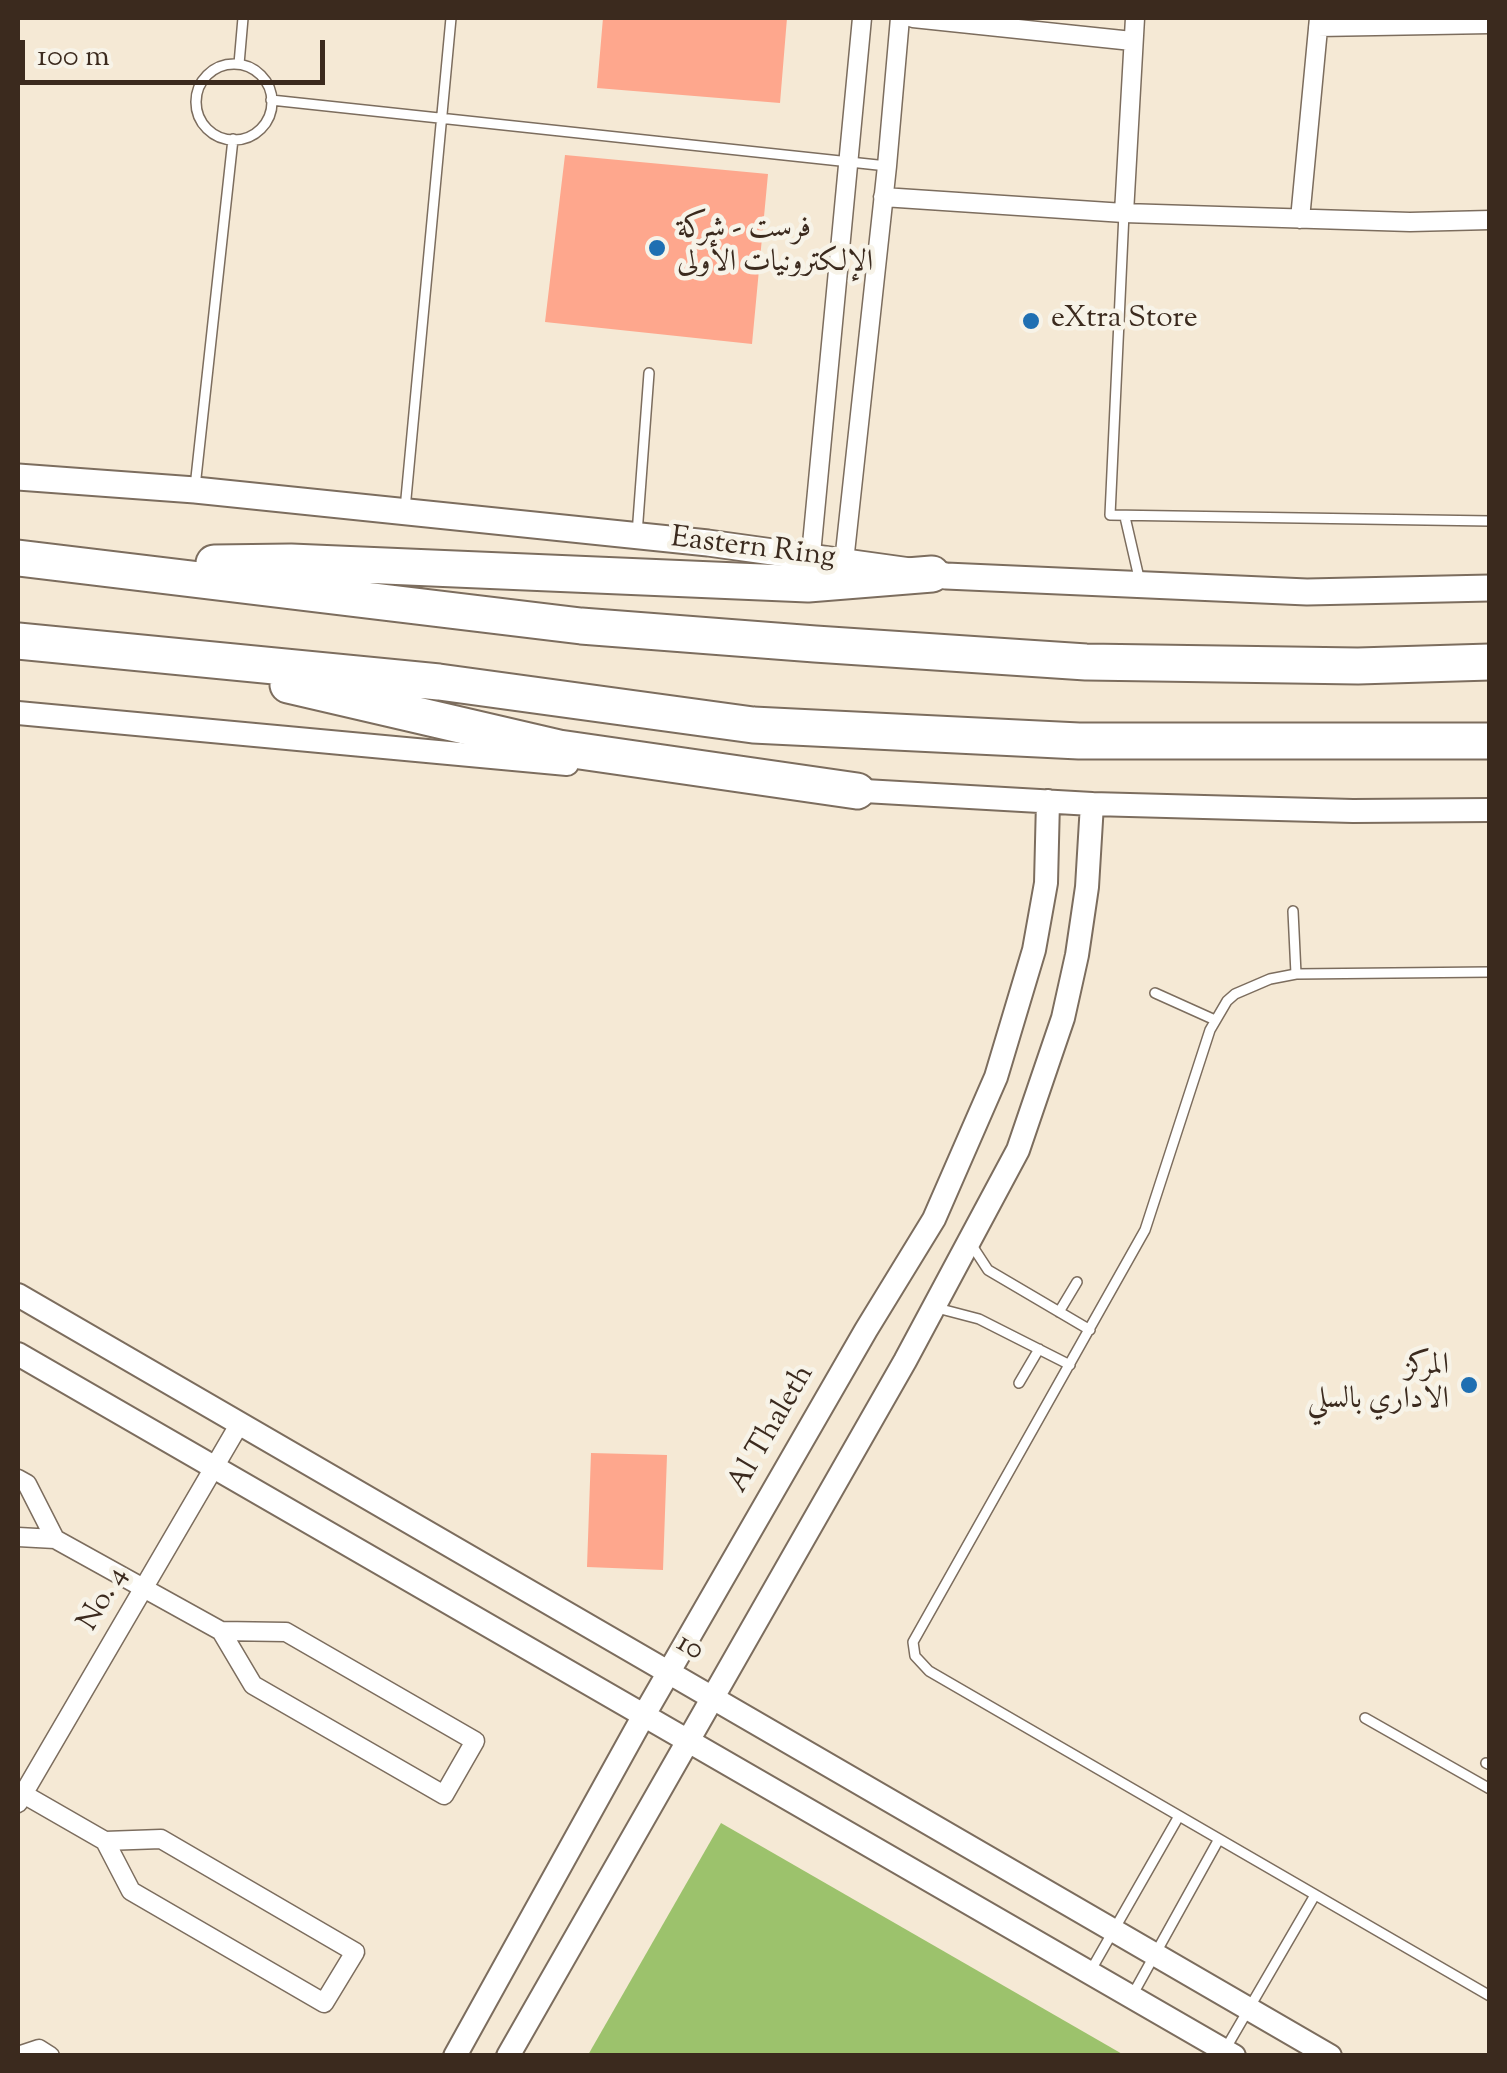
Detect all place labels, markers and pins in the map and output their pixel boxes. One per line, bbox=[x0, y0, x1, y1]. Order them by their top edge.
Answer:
place label: فرست - شركة الإلكترونيات الأولى bbox=[677, 213, 873, 284]
marker: فرست - شركة الإلكترونيات الأولى bbox=[646, 237, 668, 259]
place label: eXtra Store bbox=[1051, 303, 1198, 339]
marker: eXtra Store bbox=[1020, 310, 1042, 332]
place label: المركز الاداري بالسلي bbox=[1307, 1350, 1449, 1420]
marker: المركز الاداري بالسلي bbox=[1458, 1374, 1480, 1396]

